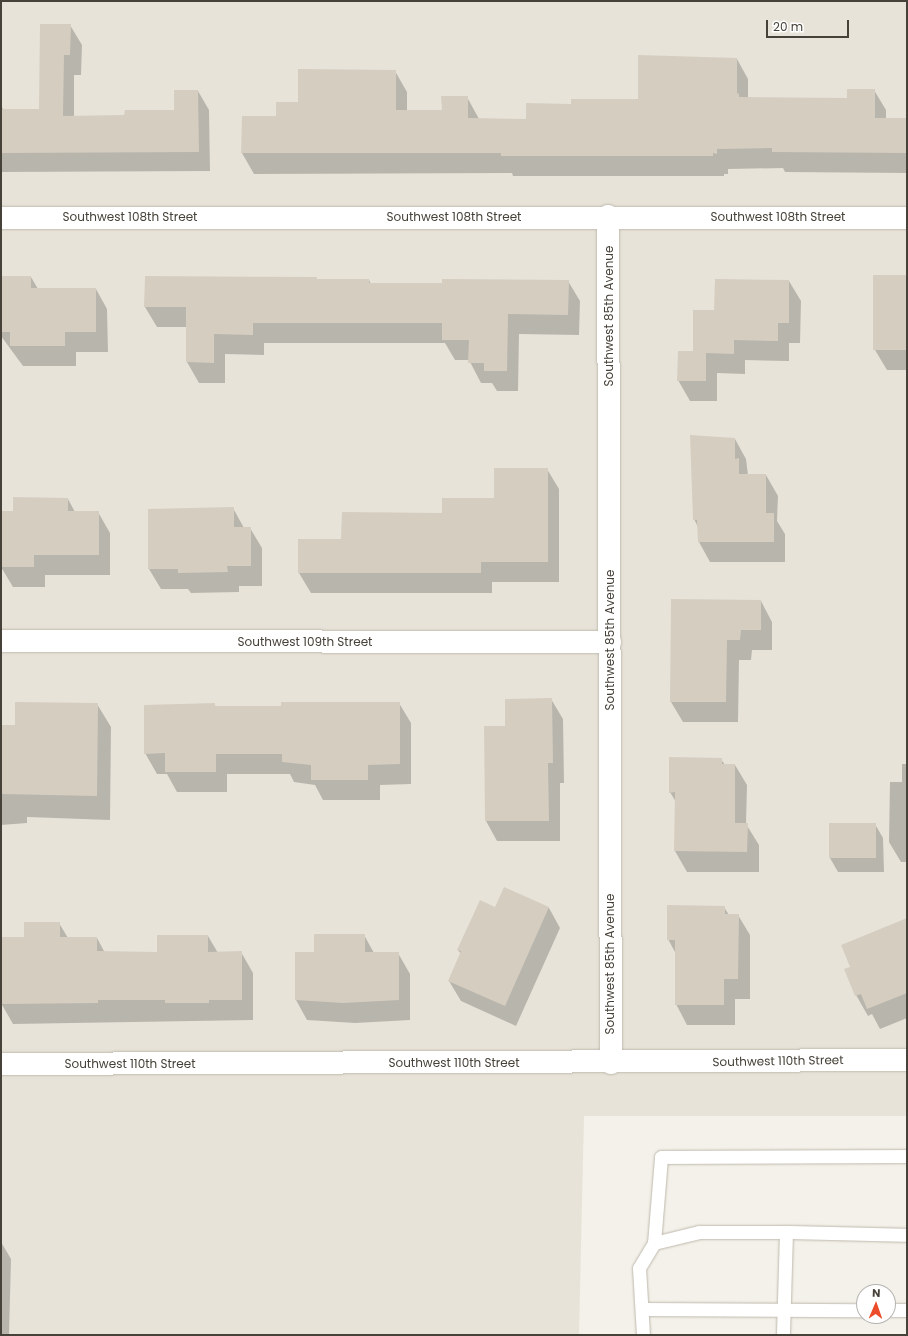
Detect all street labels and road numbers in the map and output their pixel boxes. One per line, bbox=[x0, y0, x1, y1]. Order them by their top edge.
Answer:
street label: Southwest 108th Street bbox=[63, 210, 197, 224]
street label: Southwest 108th Street bbox=[387, 210, 521, 224]
street label: Southwest 108th Street bbox=[711, 210, 845, 224]
street label: Southwest 85th Avenue bbox=[602, 246, 616, 386]
street label: Southwest 85th Avenue bbox=[603, 570, 617, 710]
street label: Southwest 109th Street bbox=[238, 635, 372, 649]
street label: Southwest 85th Avenue bbox=[603, 894, 617, 1034]
street label: Southwest 110th Street bbox=[712, 1053, 844, 1069]
street label: Southwest 110th Street bbox=[388, 1056, 520, 1070]
street label: Southwest 110th Street bbox=[64, 1057, 196, 1071]

